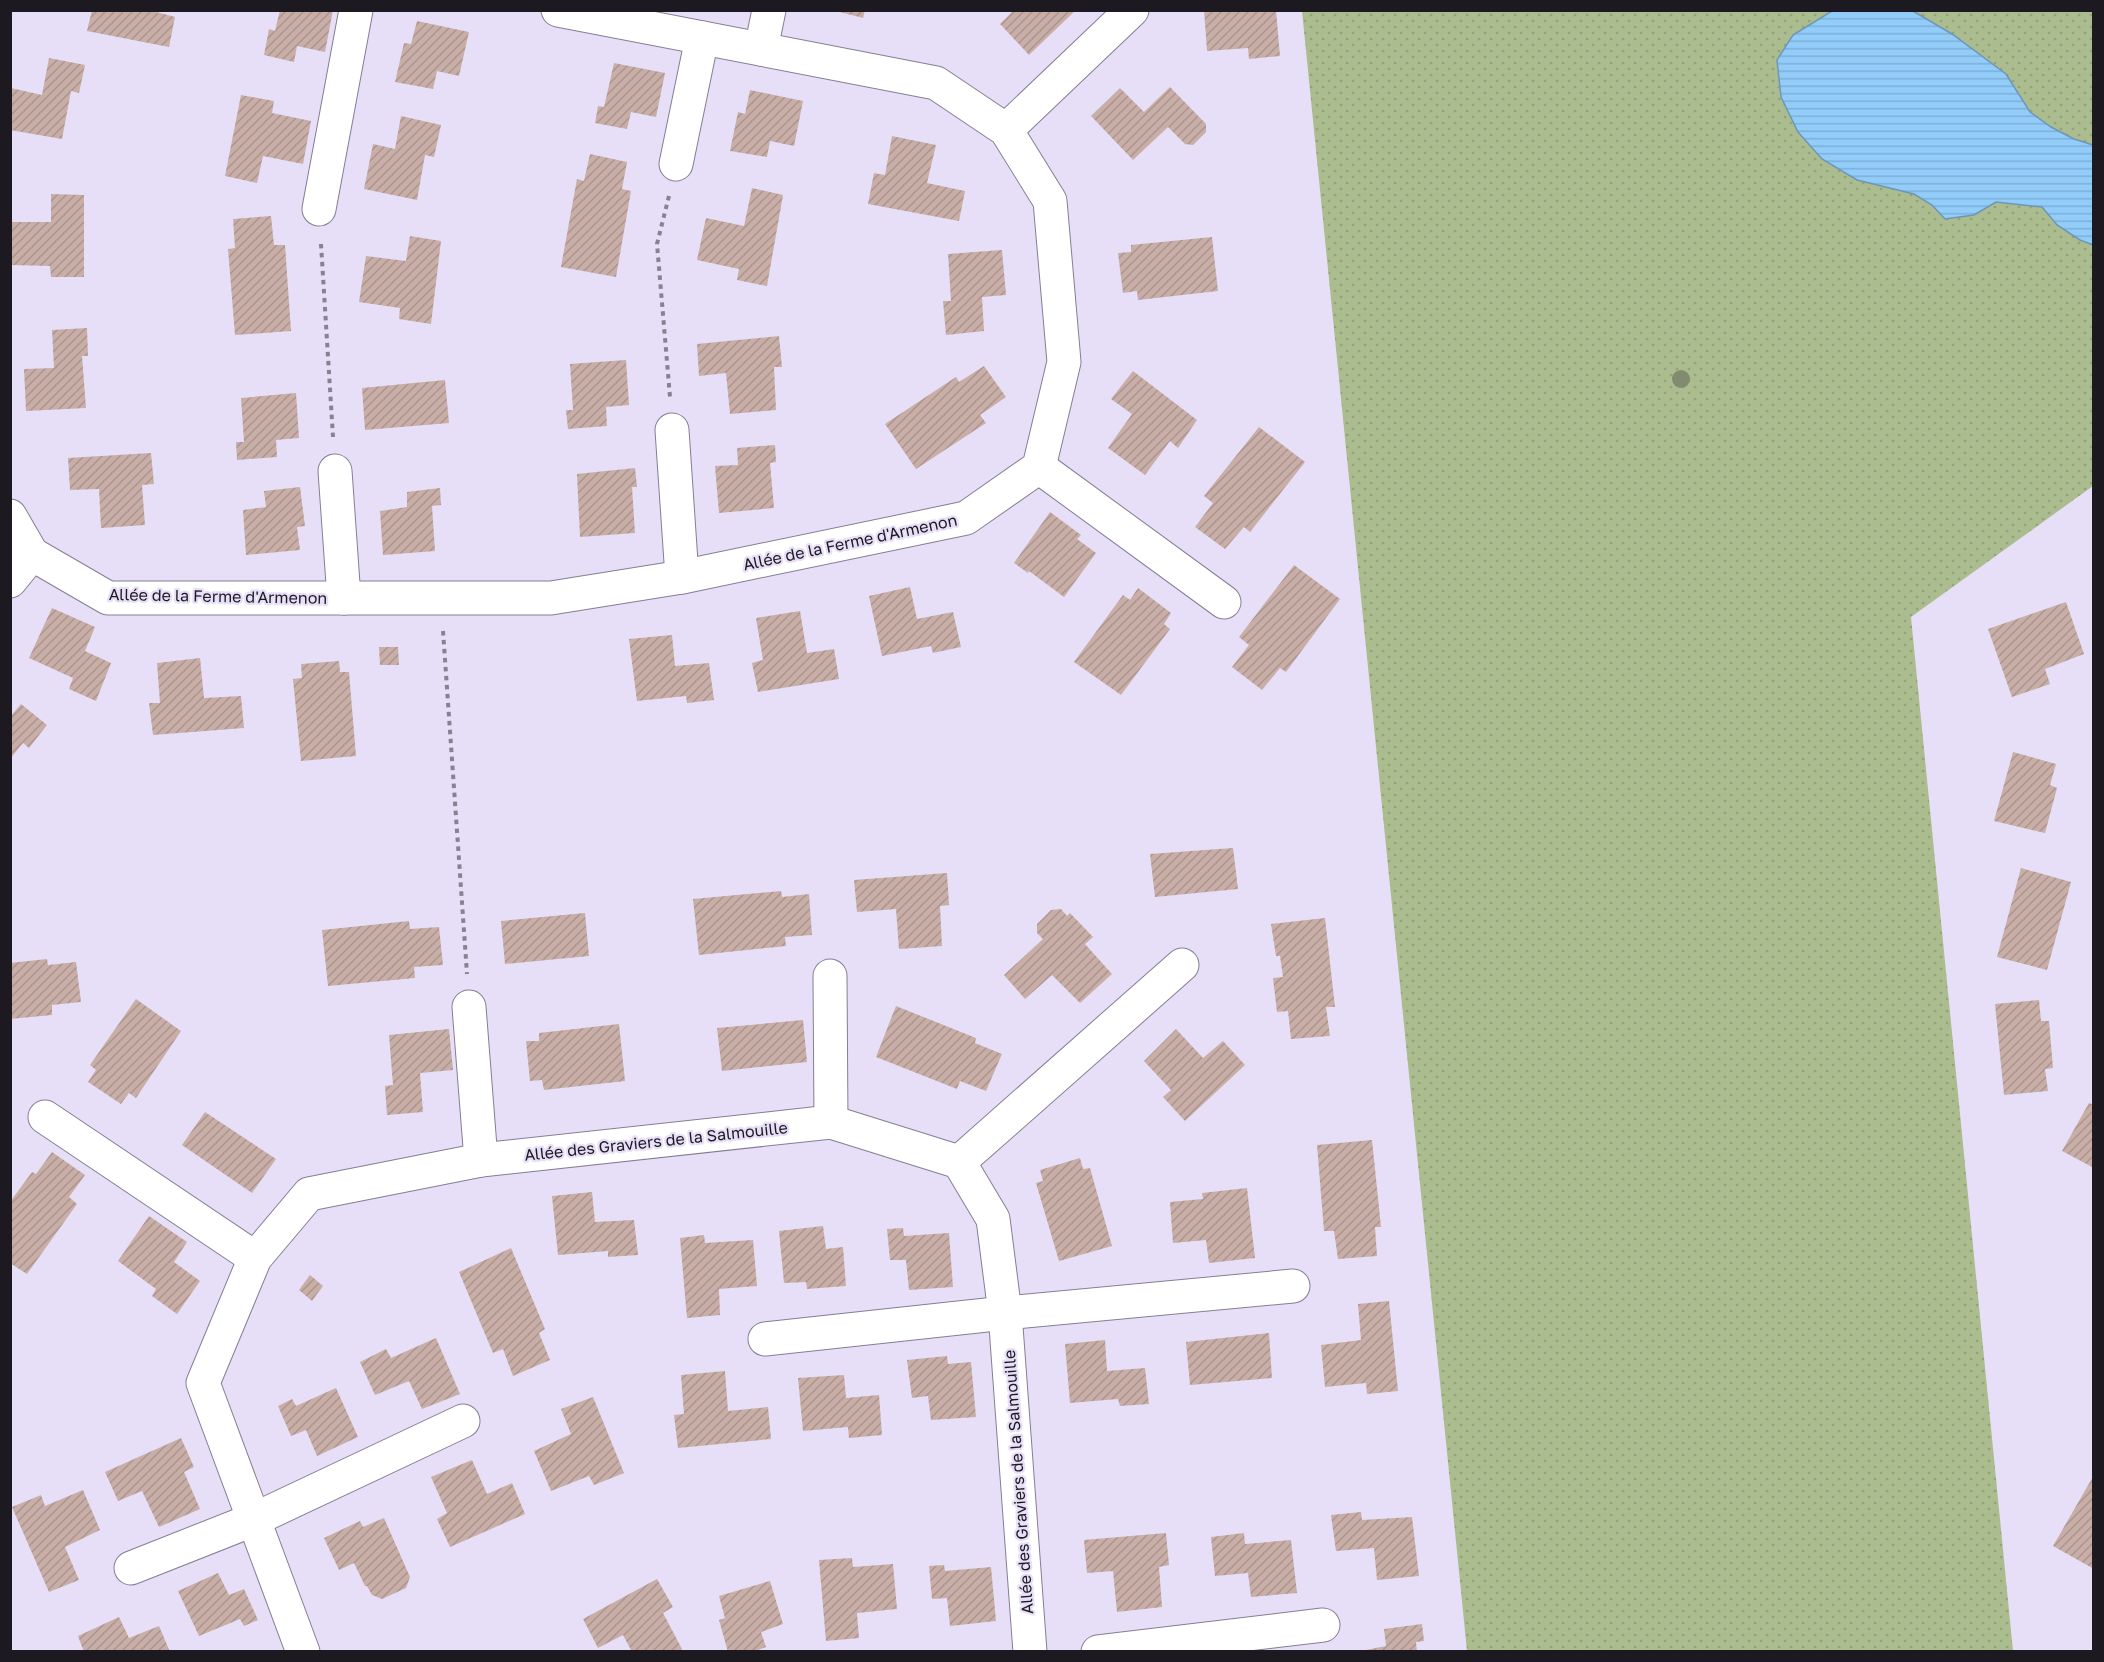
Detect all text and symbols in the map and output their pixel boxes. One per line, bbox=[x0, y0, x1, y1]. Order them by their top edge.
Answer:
street label: Allée de la Ferme d'Armenon bbox=[741, 510, 959, 574]
street label: Allée de la Ferme d'Armenon bbox=[109, 584, 327, 608]
street label: Allée des Graviers de la Salmouille bbox=[523, 1117, 789, 1165]
street label: Allée des Graviers de la Salmouille bbox=[999, 1349, 1037, 1615]

